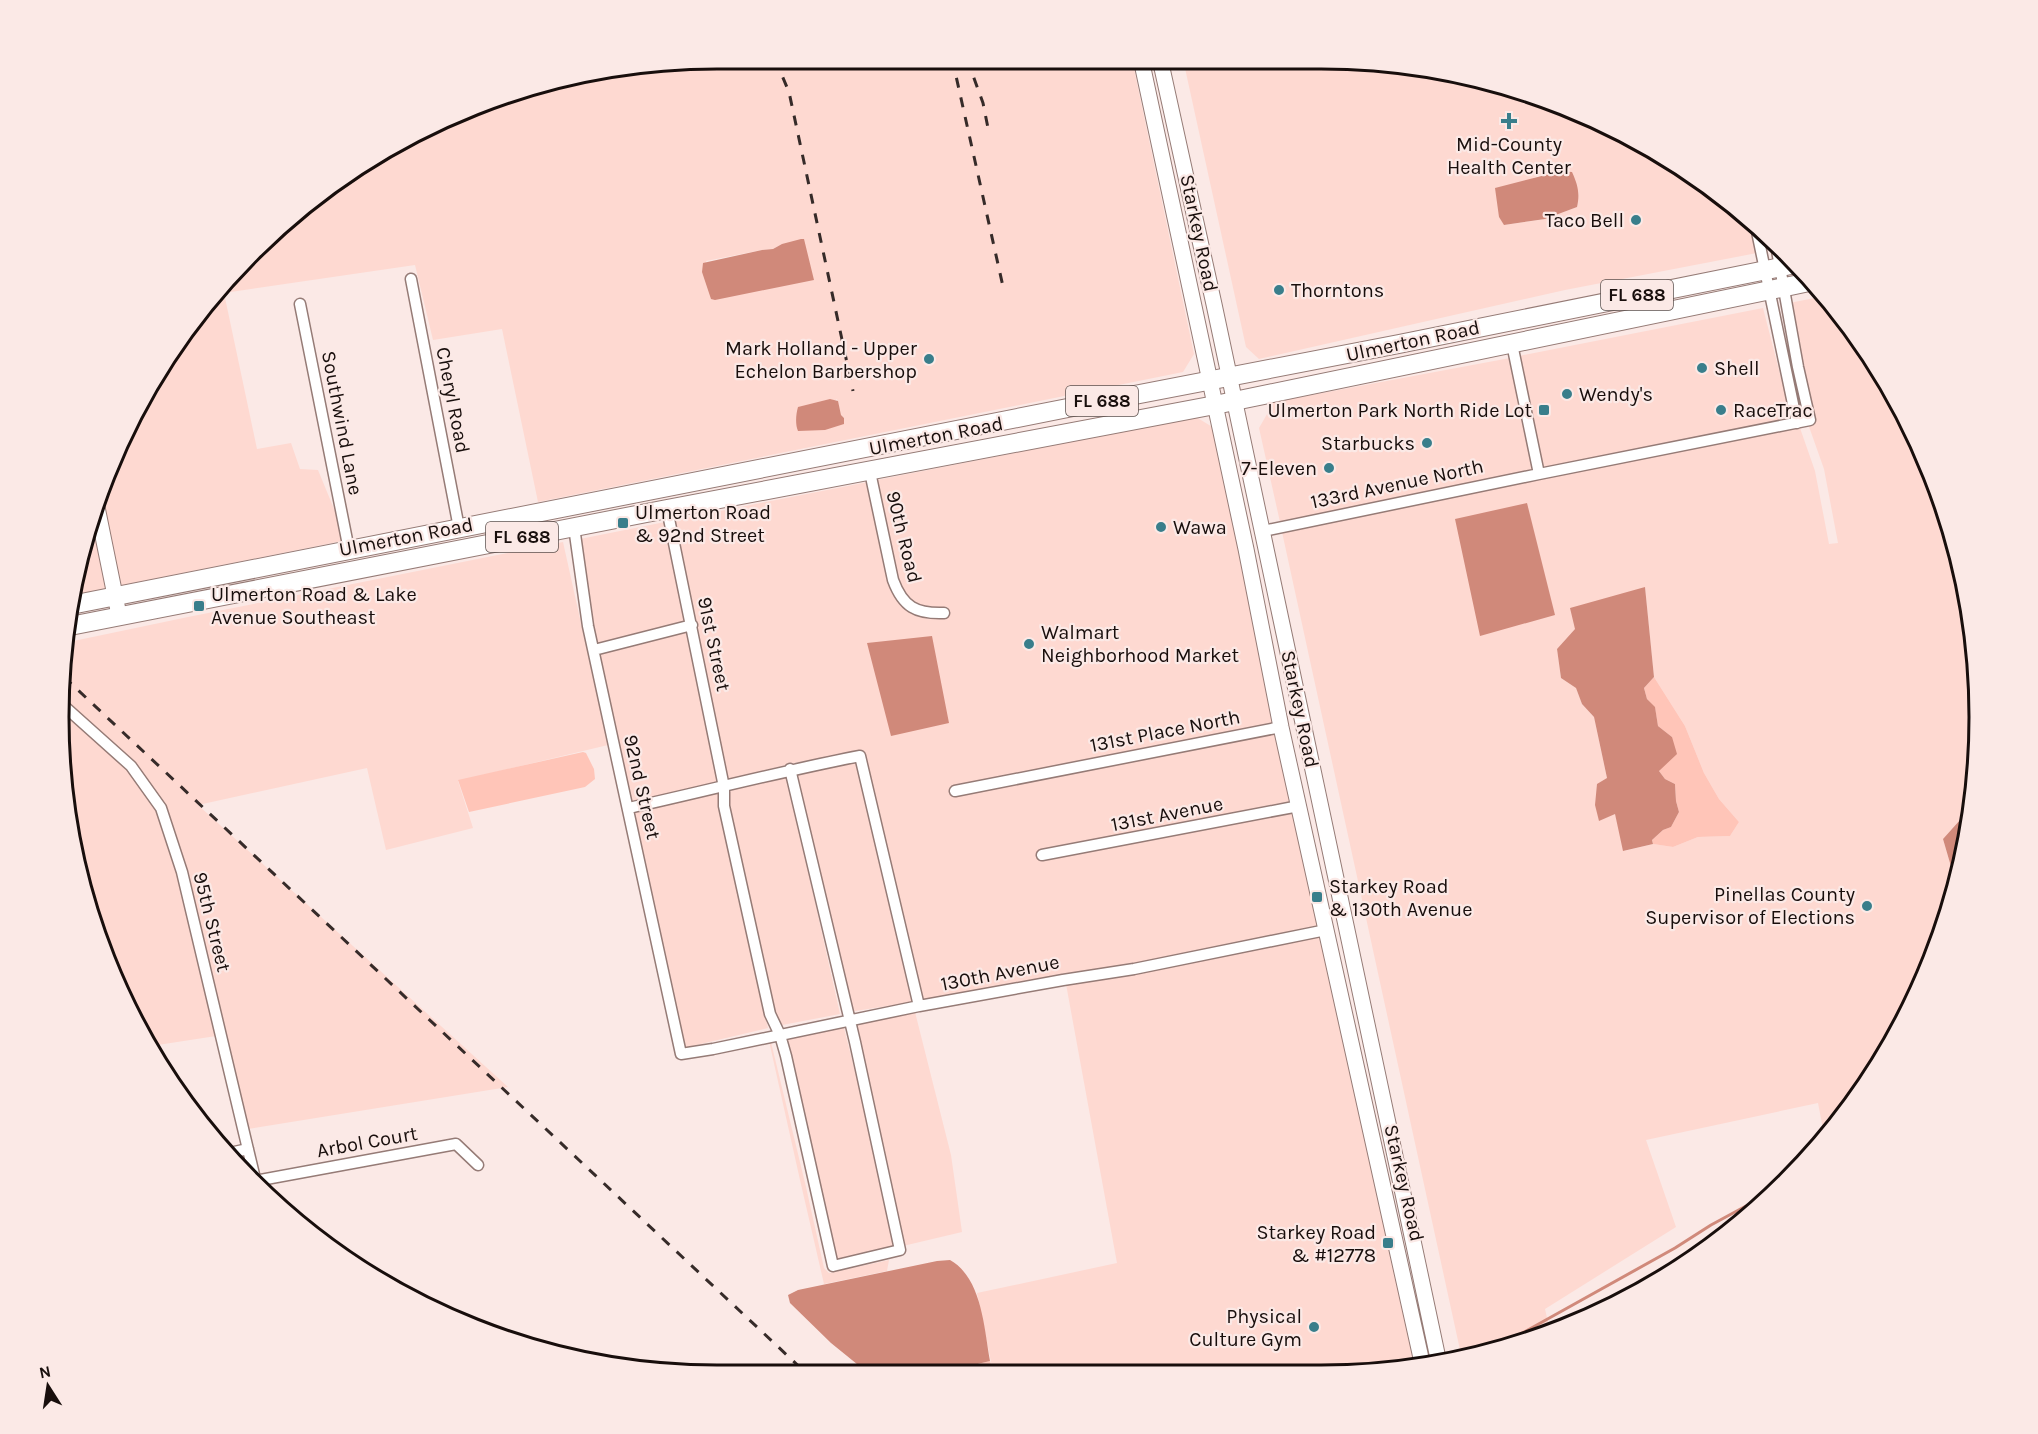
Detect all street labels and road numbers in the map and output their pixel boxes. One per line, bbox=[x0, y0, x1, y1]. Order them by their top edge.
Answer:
street label: Starkey Road bbox=[1175, 172, 1223, 294]
road number: FL 688 bbox=[1601, 280, 1673, 310]
street label: Ulmerton Road bbox=[1344, 316, 1482, 366]
street label: Cheryl Road bbox=[431, 345, 475, 455]
street label: Southwind Lane bbox=[317, 349, 367, 497]
road number: FL 688 bbox=[1066, 386, 1138, 416]
street label: Ulmerton Road bbox=[867, 412, 1005, 460]
street label: 133rd Avenue North bbox=[1309, 454, 1485, 514]
street label: 90th Road bbox=[881, 489, 927, 585]
street label: Ulmerton Road bbox=[337, 513, 475, 561]
road number: FL 688 bbox=[486, 522, 558, 552]
street label: 91st Street bbox=[693, 595, 735, 694]
street label: Starkey Road bbox=[1276, 648, 1324, 770]
street label: 131st Place North bbox=[1088, 705, 1242, 757]
street label: 92nd Street bbox=[619, 732, 665, 842]
street label: 131st Avenue bbox=[1109, 792, 1225, 836]
street label: 95th Street bbox=[188, 870, 236, 975]
street label: 130th Avenue bbox=[939, 950, 1061, 996]
street label: Arbol Court bbox=[315, 1122, 420, 1162]
street label: Starkey Road bbox=[1379, 1122, 1429, 1244]

